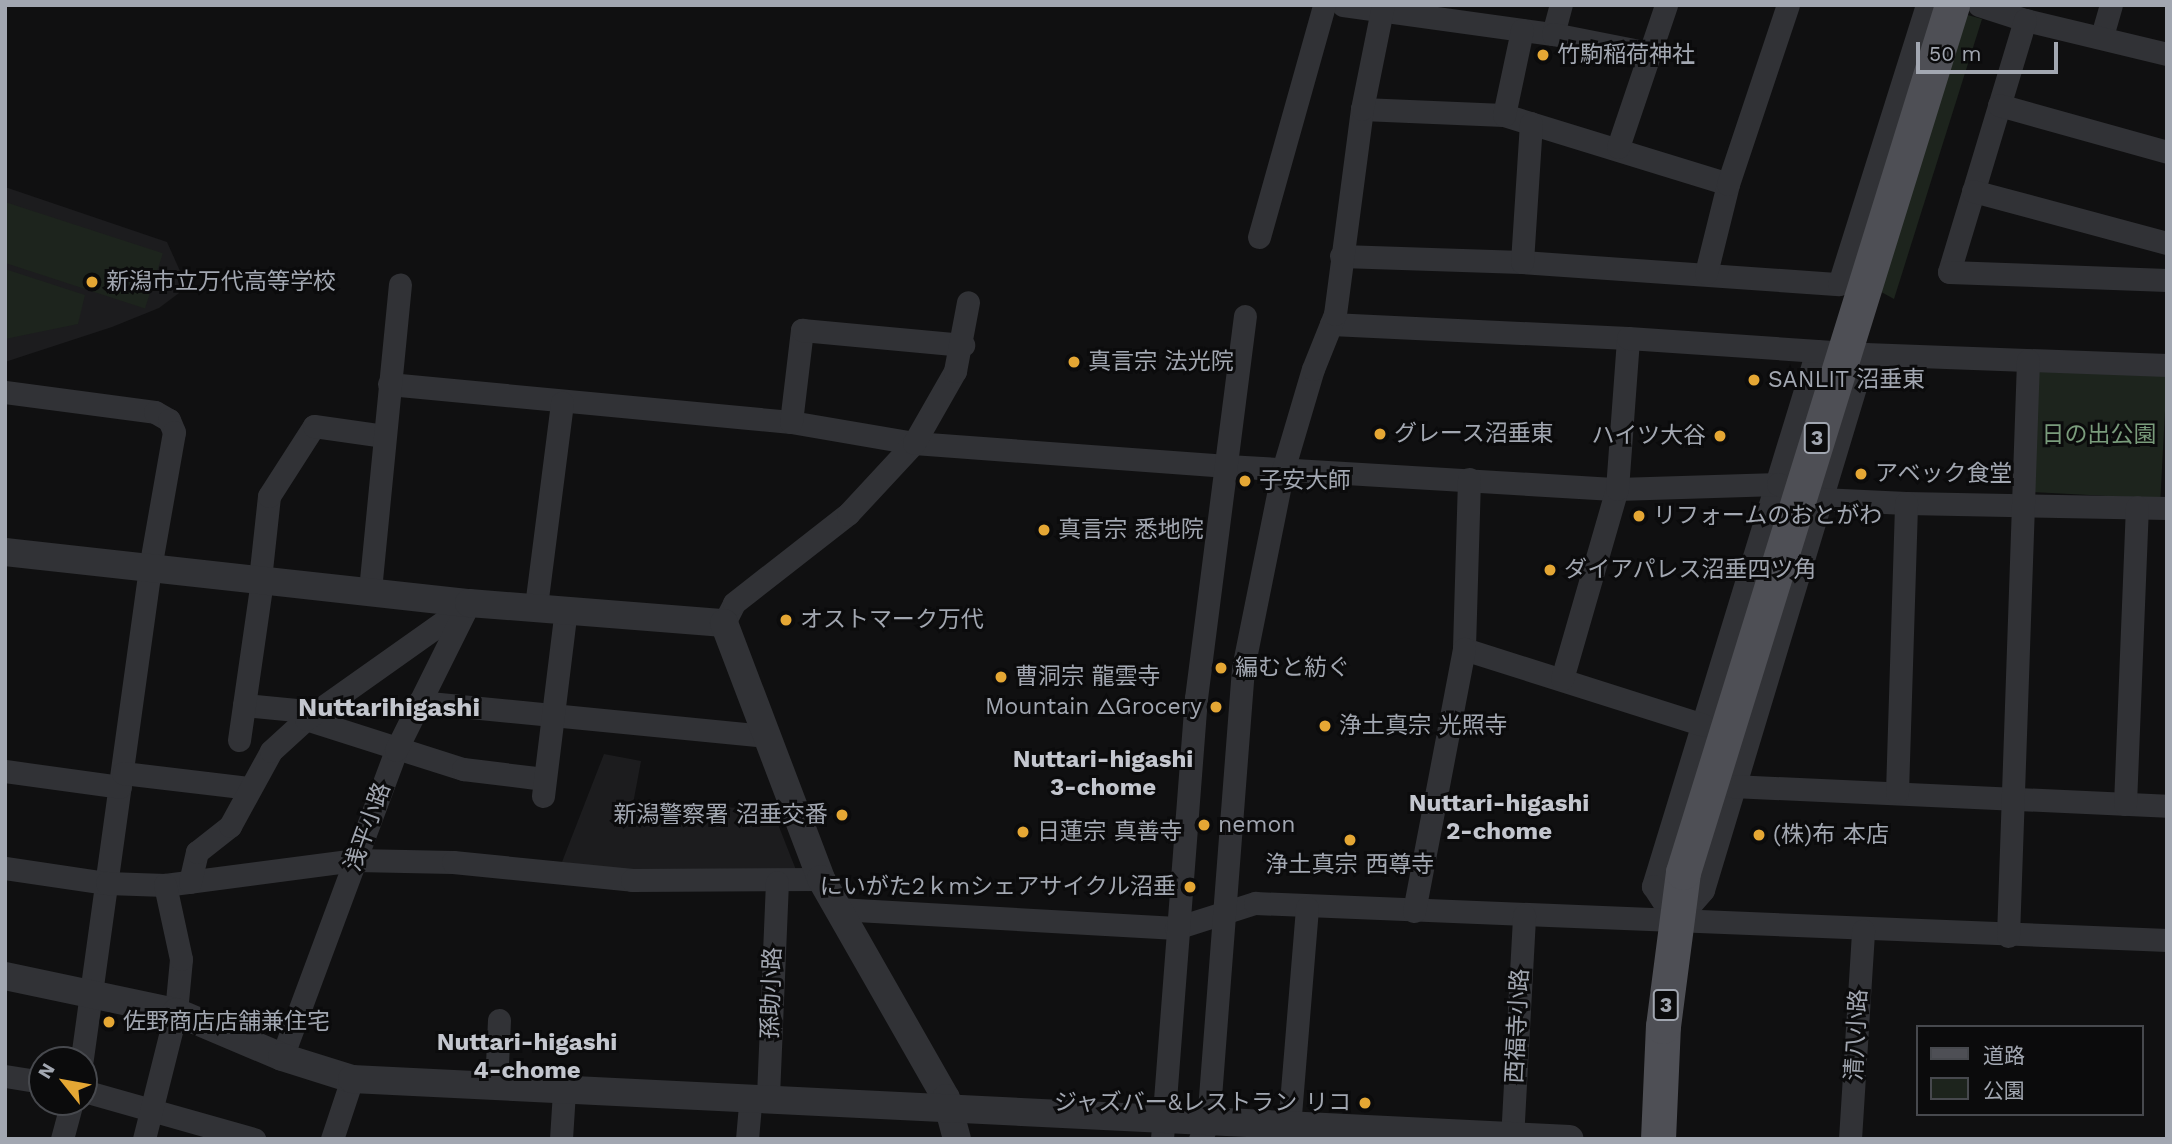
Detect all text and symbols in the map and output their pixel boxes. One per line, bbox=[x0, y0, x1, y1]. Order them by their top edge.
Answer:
scale bar bbox=[1920, 28, 2062, 72]
place label: 竹駒稲荷神社 bbox=[1557, 41, 1695, 69]
text: 50 m bbox=[1929, 41, 1981, 66]
marker: 竹駒稲荷神社 bbox=[1535, 47, 1551, 63]
place label: 新潟市立万代高等学校 bbox=[106, 268, 336, 296]
marker: 新潟市立万代高等学校 bbox=[84, 274, 100, 290]
place label: 真言宗 法光院 bbox=[1088, 348, 1234, 376]
marker: 真言宗 法光院 bbox=[1066, 354, 1082, 370]
place label: SANLIT 沼垂東 bbox=[1768, 366, 1926, 394]
marker: SANLIT 沼垂東 bbox=[1746, 372, 1762, 388]
place label: グレース沼垂東 bbox=[1394, 420, 1555, 448]
road number: 3 bbox=[1803, 420, 1831, 456]
park label: 日の出公園 bbox=[2042, 421, 2156, 449]
place label: ハイツ大谷 bbox=[1591, 422, 1706, 450]
marker: グレース沼垂東 bbox=[1372, 426, 1388, 442]
marker: ハイツ大谷 bbox=[1712, 428, 1728, 444]
place label: アベック食堂 bbox=[1875, 460, 2013, 488]
marker: アベック食堂 bbox=[1853, 466, 1869, 482]
place label: 子安大師 bbox=[1259, 467, 1351, 495]
marker: 子安大師 bbox=[1237, 473, 1253, 489]
place label: リフォームのおとがわ bbox=[1653, 502, 1883, 530]
marker: リフォームのおとがわ bbox=[1631, 508, 1647, 524]
place label: 真言宗 悉地院 bbox=[1058, 516, 1204, 544]
marker: 真言宗 悉地院 bbox=[1036, 522, 1052, 538]
place label: ダイアパレス沼垂四ツ角 bbox=[1564, 556, 1817, 584]
marker: ダイアパレス沼垂四ツ角 bbox=[1542, 562, 1558, 578]
place label: オストマーク万代 bbox=[800, 606, 984, 634]
marker: オストマーク万代 bbox=[778, 612, 794, 628]
place label: 編むと紡ぐ bbox=[1235, 654, 1350, 682]
marker: 編むと紡ぐ bbox=[1213, 660, 1229, 676]
place label: 曹洞宗 龍雲寺 bbox=[1015, 663, 1161, 691]
marker: 曹洞宗 龍雲寺 bbox=[993, 669, 1009, 685]
district label: Nuttarihigashi bbox=[298, 692, 480, 724]
place label: Mountain △Grocery bbox=[985, 693, 1202, 721]
marker: Mountain △Grocery bbox=[1208, 699, 1224, 715]
place label: 浄土真宗 光照寺 bbox=[1339, 712, 1508, 740]
marker: 浄土真宗 光照寺 bbox=[1317, 718, 1333, 734]
district label: Nuttari-higashi 3-chome bbox=[1013, 746, 1193, 802]
street label: 浅平小路 bbox=[339, 779, 397, 875]
district label: Nuttari-higashi 2-chome bbox=[1409, 790, 1589, 846]
place label: 新潟警察署 沼垂交番 bbox=[613, 801, 828, 829]
marker: 新潟警察署 沼垂交番 bbox=[834, 807, 850, 823]
place label: nemon bbox=[1218, 811, 1295, 839]
marker: nemon bbox=[1196, 817, 1212, 833]
place label: 日蓮宗 真善寺 bbox=[1037, 818, 1183, 846]
place label: (株)布 本店 bbox=[1773, 821, 1889, 849]
marker: 日蓮宗 真善寺 bbox=[1015, 824, 1031, 840]
marker: (株)布 本店 bbox=[1751, 827, 1767, 843]
marker: 浄土真宗 西尊寺 bbox=[1342, 832, 1358, 848]
place label: 浄土真宗 西尊寺 bbox=[1266, 851, 1434, 879]
place label: にいがた2ｋmシェアサイクル沼垂 bbox=[819, 873, 1176, 901]
marker: にいがた2ｋmシェアサイクル沼垂 bbox=[1182, 879, 1198, 895]
street label: 孫助小路 bbox=[757, 947, 787, 1039]
street label: 西福寺小路 bbox=[1501, 968, 1535, 1084]
road number: 3 bbox=[1652, 988, 1680, 1023]
street label: 清八小路 bbox=[1841, 988, 1873, 1082]
place label: 佐野商店店舗兼住宅 bbox=[123, 1008, 330, 1036]
marker: 佐野商店店舗兼住宅 bbox=[101, 1014, 117, 1030]
legend bbox=[1916, 1025, 2144, 1116]
district label: Nuttari-higashi 4-chome bbox=[437, 1029, 617, 1085]
text: 道路 bbox=[1983, 1043, 2025, 1068]
north arrow bbox=[28, 1046, 98, 1116]
text: N bbox=[33, 1059, 60, 1083]
text: 公園 bbox=[1983, 1078, 2025, 1103]
place label: ジャズバー&レストラン リコ bbox=[1053, 1089, 1351, 1117]
marker: ジャズバー&レストラン リコ bbox=[1357, 1095, 1373, 1111]

